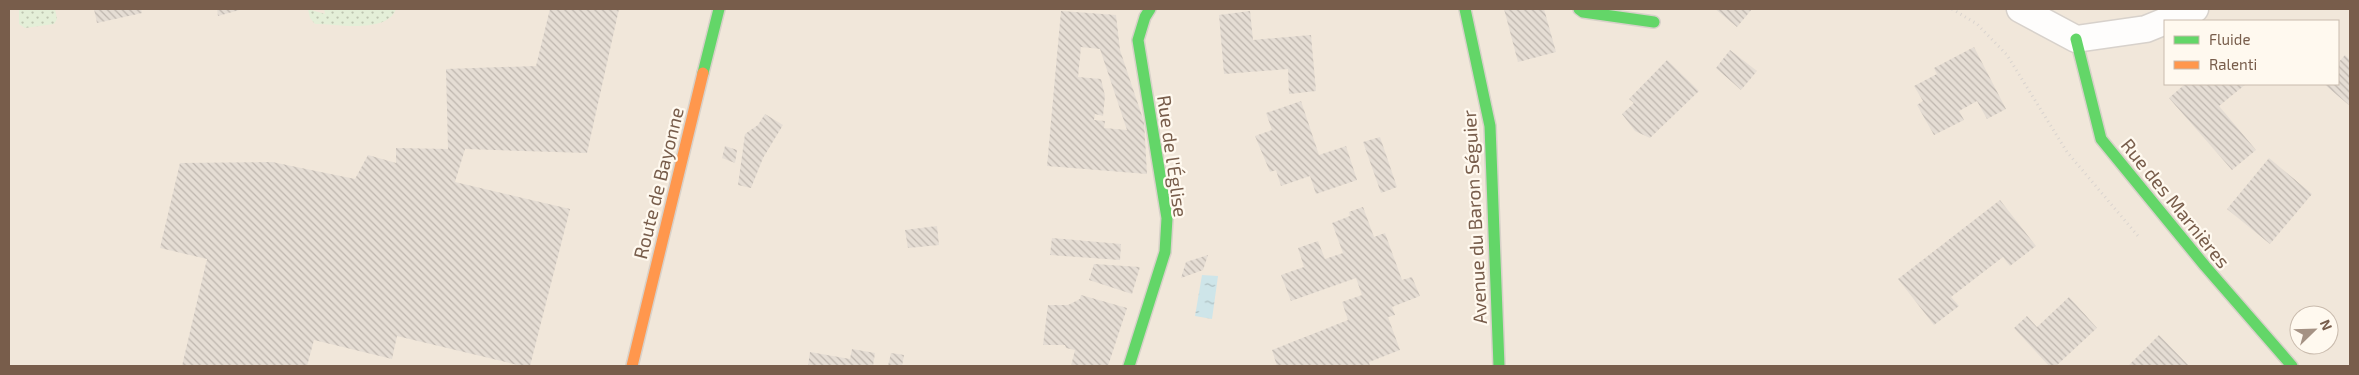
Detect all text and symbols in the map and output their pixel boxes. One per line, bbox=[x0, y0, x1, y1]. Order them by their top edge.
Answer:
legend bbox=[2164, 20, 2339, 85]
text: Fluide bbox=[2209, 30, 2250, 48]
text: Ralenti bbox=[2209, 55, 2257, 73]
street label: Rue de l'Église bbox=[1153, 93, 1193, 219]
street label: Route de Bayonne bbox=[628, 105, 688, 261]
street label: Avenue du Baron Séguier bbox=[1457, 109, 1491, 325]
street label: Rue des Marnières bbox=[2117, 134, 2235, 272]
north arrow bbox=[2289, 305, 2339, 355]
text: N bbox=[2317, 317, 2336, 333]

